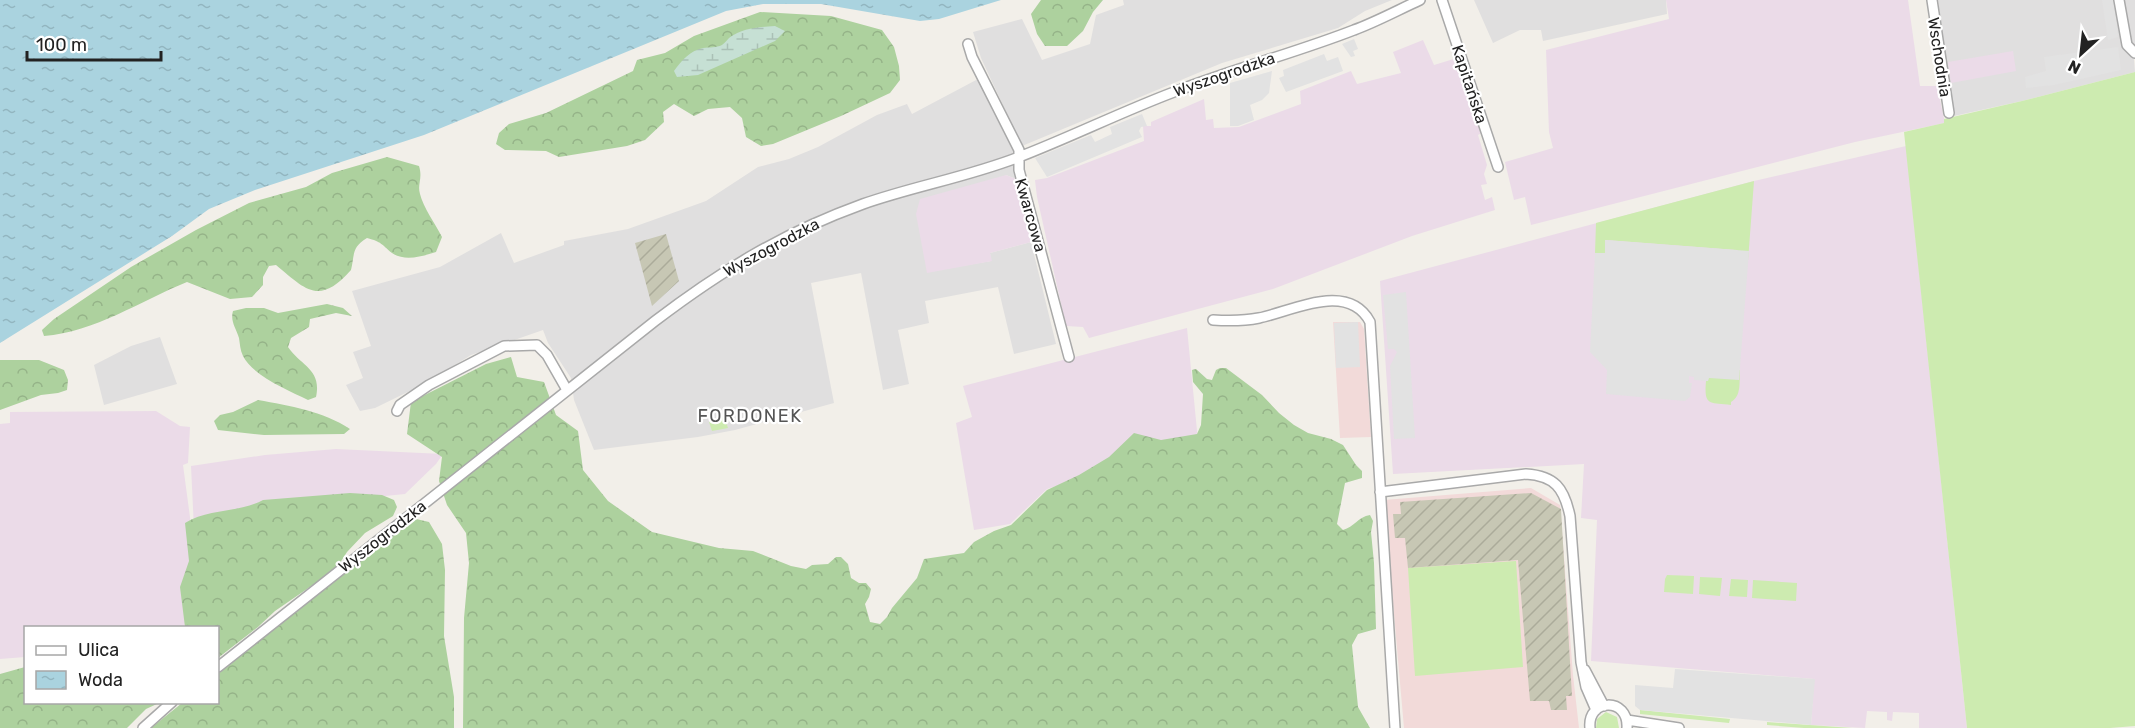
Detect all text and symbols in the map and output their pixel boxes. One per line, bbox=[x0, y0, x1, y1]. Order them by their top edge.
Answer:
street label: Wschodnia bbox=[1924, 16, 1955, 98]
scale bar bbox=[27, 24, 160, 62]
north arrow bbox=[2051, 24, 2111, 84]
text: 100 m bbox=[36, 34, 87, 56]
street label: Kapitańska bbox=[1448, 42, 1491, 126]
street label: Wyszogrodzka bbox=[1171, 48, 1277, 101]
text: N bbox=[2065, 56, 2084, 78]
street label: Kwarcowa bbox=[1011, 176, 1050, 254]
street label: Wyszogrodzka bbox=[720, 214, 823, 281]
district label: FORDONEK bbox=[697, 405, 803, 427]
street label: Wyszogrodzka bbox=[335, 496, 430, 577]
legend bbox=[24, 626, 219, 704]
text: Ulica bbox=[78, 639, 119, 661]
text: Woda bbox=[78, 669, 123, 691]

